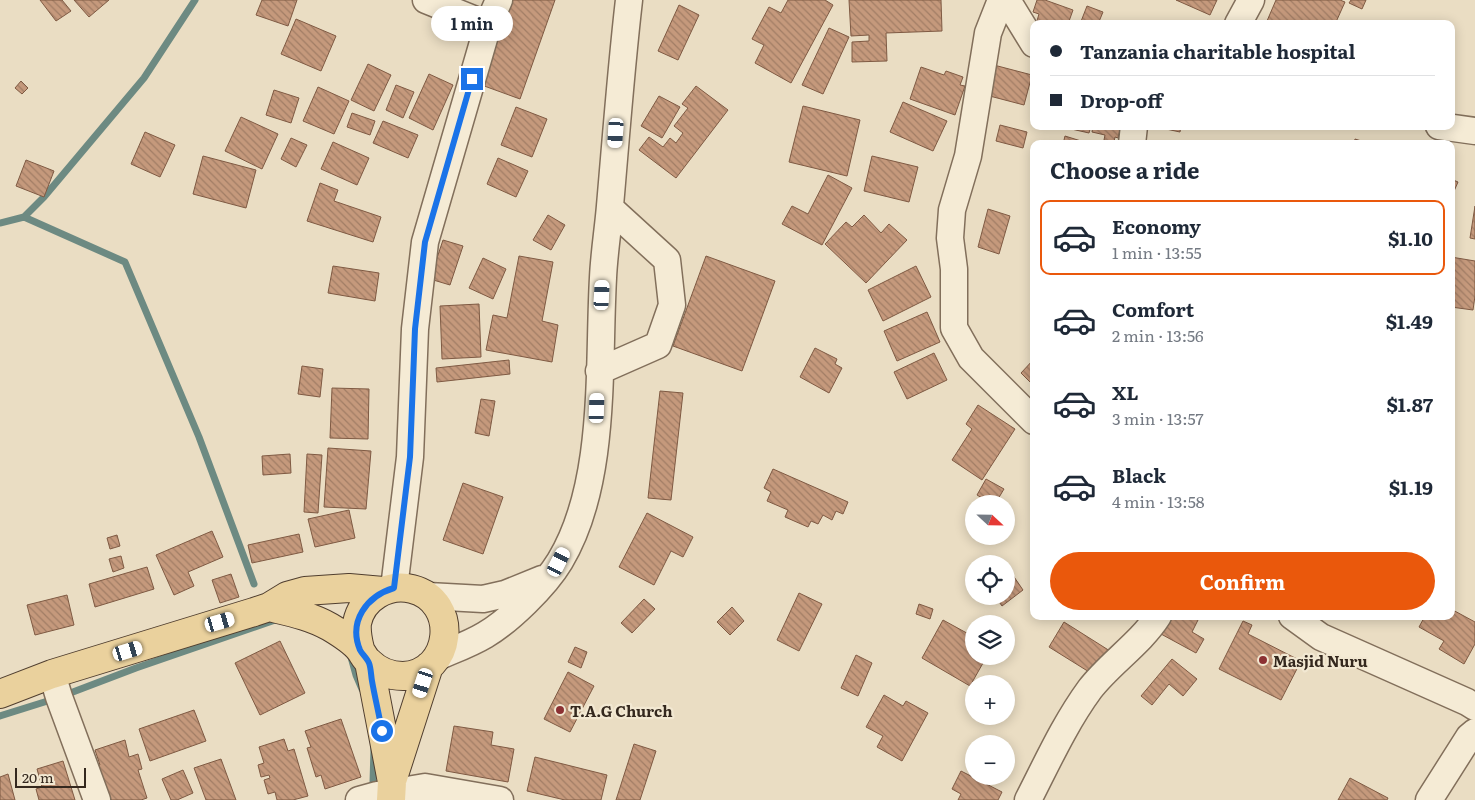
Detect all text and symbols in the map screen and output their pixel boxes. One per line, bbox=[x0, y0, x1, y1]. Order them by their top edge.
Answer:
callout: 1 min bbox=[431, 7, 513, 42]
text: 1 min bbox=[451, 11, 493, 35]
text: Tanzania charitable hospital bbox=[1080, 37, 1355, 65]
route end bbox=[461, 68, 483, 90]
text: Drop-off bbox=[1080, 86, 1163, 114]
car bbox=[607, 118, 624, 148]
text: Choose a ride bbox=[1050, 153, 1199, 186]
text: Economy bbox=[1112, 212, 1201, 240]
icon: car bbox=[1052, 215, 1097, 260]
text: $1.10 bbox=[1388, 224, 1433, 252]
text: 1 min · 13:55 bbox=[1112, 240, 1202, 264]
car bbox=[593, 280, 610, 310]
text: Comfort bbox=[1112, 295, 1194, 323]
icon: car bbox=[1052, 298, 1097, 343]
text: $1.49 bbox=[1386, 307, 1433, 335]
text: 2 min · 13:56 bbox=[1112, 323, 1204, 347]
text: XL bbox=[1112, 378, 1139, 406]
icon: car bbox=[1052, 381, 1097, 426]
text: $1.87 bbox=[1386, 390, 1433, 418]
car bbox=[588, 393, 605, 423]
text: 3 min · 13:57 bbox=[1112, 406, 1204, 430]
text: Black bbox=[1112, 461, 1166, 489]
icon: car bbox=[1052, 464, 1097, 509]
text: $1.19 bbox=[1389, 473, 1433, 501]
text: 4 min · 13:58 bbox=[1112, 489, 1205, 513]
north arrow bbox=[965, 495, 1015, 545]
map controls bbox=[965, 495, 1015, 785]
car bbox=[545, 545, 572, 579]
button: Confirm bbox=[1050, 552, 1435, 610]
button: locate bbox=[965, 555, 1015, 605]
car bbox=[203, 611, 236, 633]
button: layers bbox=[965, 615, 1015, 665]
car bbox=[111, 639, 144, 663]
place label: Masjid Nuru bbox=[1273, 649, 1368, 672]
marker: Masjid Nuru bbox=[1257, 654, 1269, 666]
car bbox=[411, 666, 434, 700]
button: + bbox=[965, 675, 1015, 725]
place label: T.A.G Church bbox=[570, 699, 673, 722]
marker: T.A.G Church bbox=[554, 704, 566, 716]
route start bbox=[371, 720, 393, 742]
button: − bbox=[965, 735, 1015, 785]
scale bar bbox=[15, 765, 86, 788]
text: 20 m bbox=[22, 767, 54, 787]

